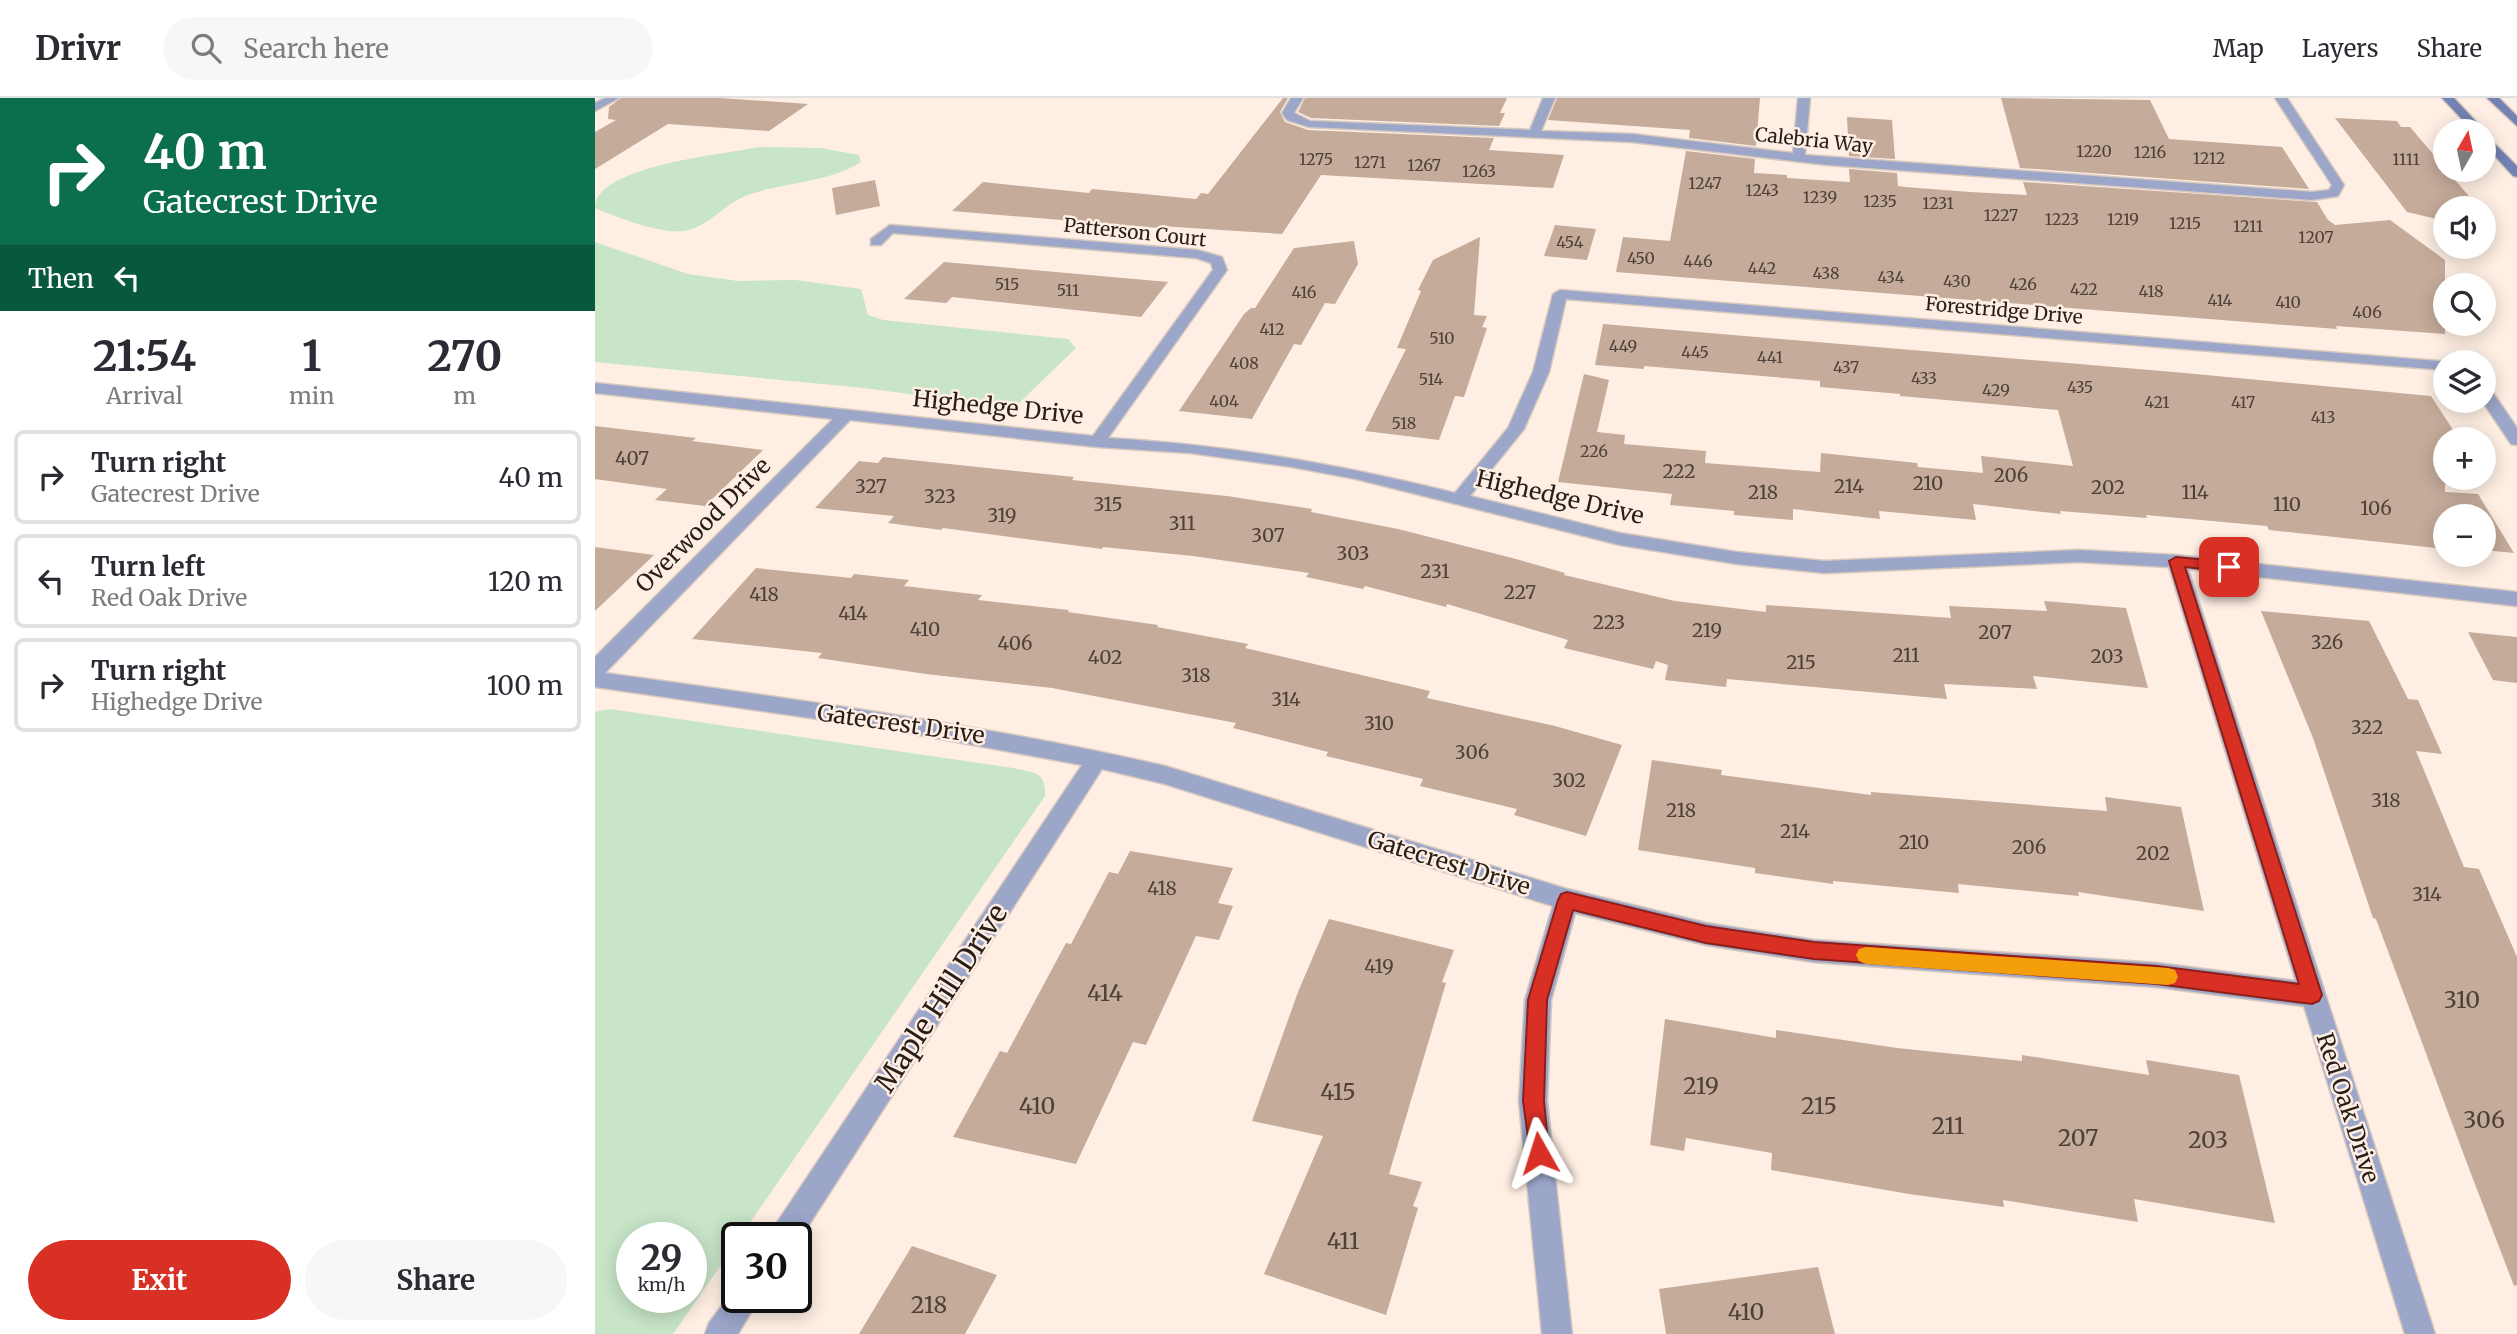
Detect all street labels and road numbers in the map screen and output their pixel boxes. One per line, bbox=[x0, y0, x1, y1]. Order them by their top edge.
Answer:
street label: Calebria Way bbox=[1754, 122, 1874, 158]
street label: Patterson Court bbox=[1062, 213, 1208, 251]
street label: Forestridge Drive bbox=[1924, 291, 2084, 329]
street label: Highedge Drive bbox=[911, 383, 1085, 430]
street label: Overwood Drive bbox=[629, 451, 776, 598]
street label: Highedge Drive bbox=[1473, 463, 1647, 530]
street label: Gatecrest Drive bbox=[816, 697, 987, 750]
street label: Gatecrest Drive bbox=[1364, 824, 1534, 901]
street label: Maple Hill Drive bbox=[867, 897, 1015, 1099]
street label: Red Oak Drive bbox=[2311, 1029, 2386, 1187]

